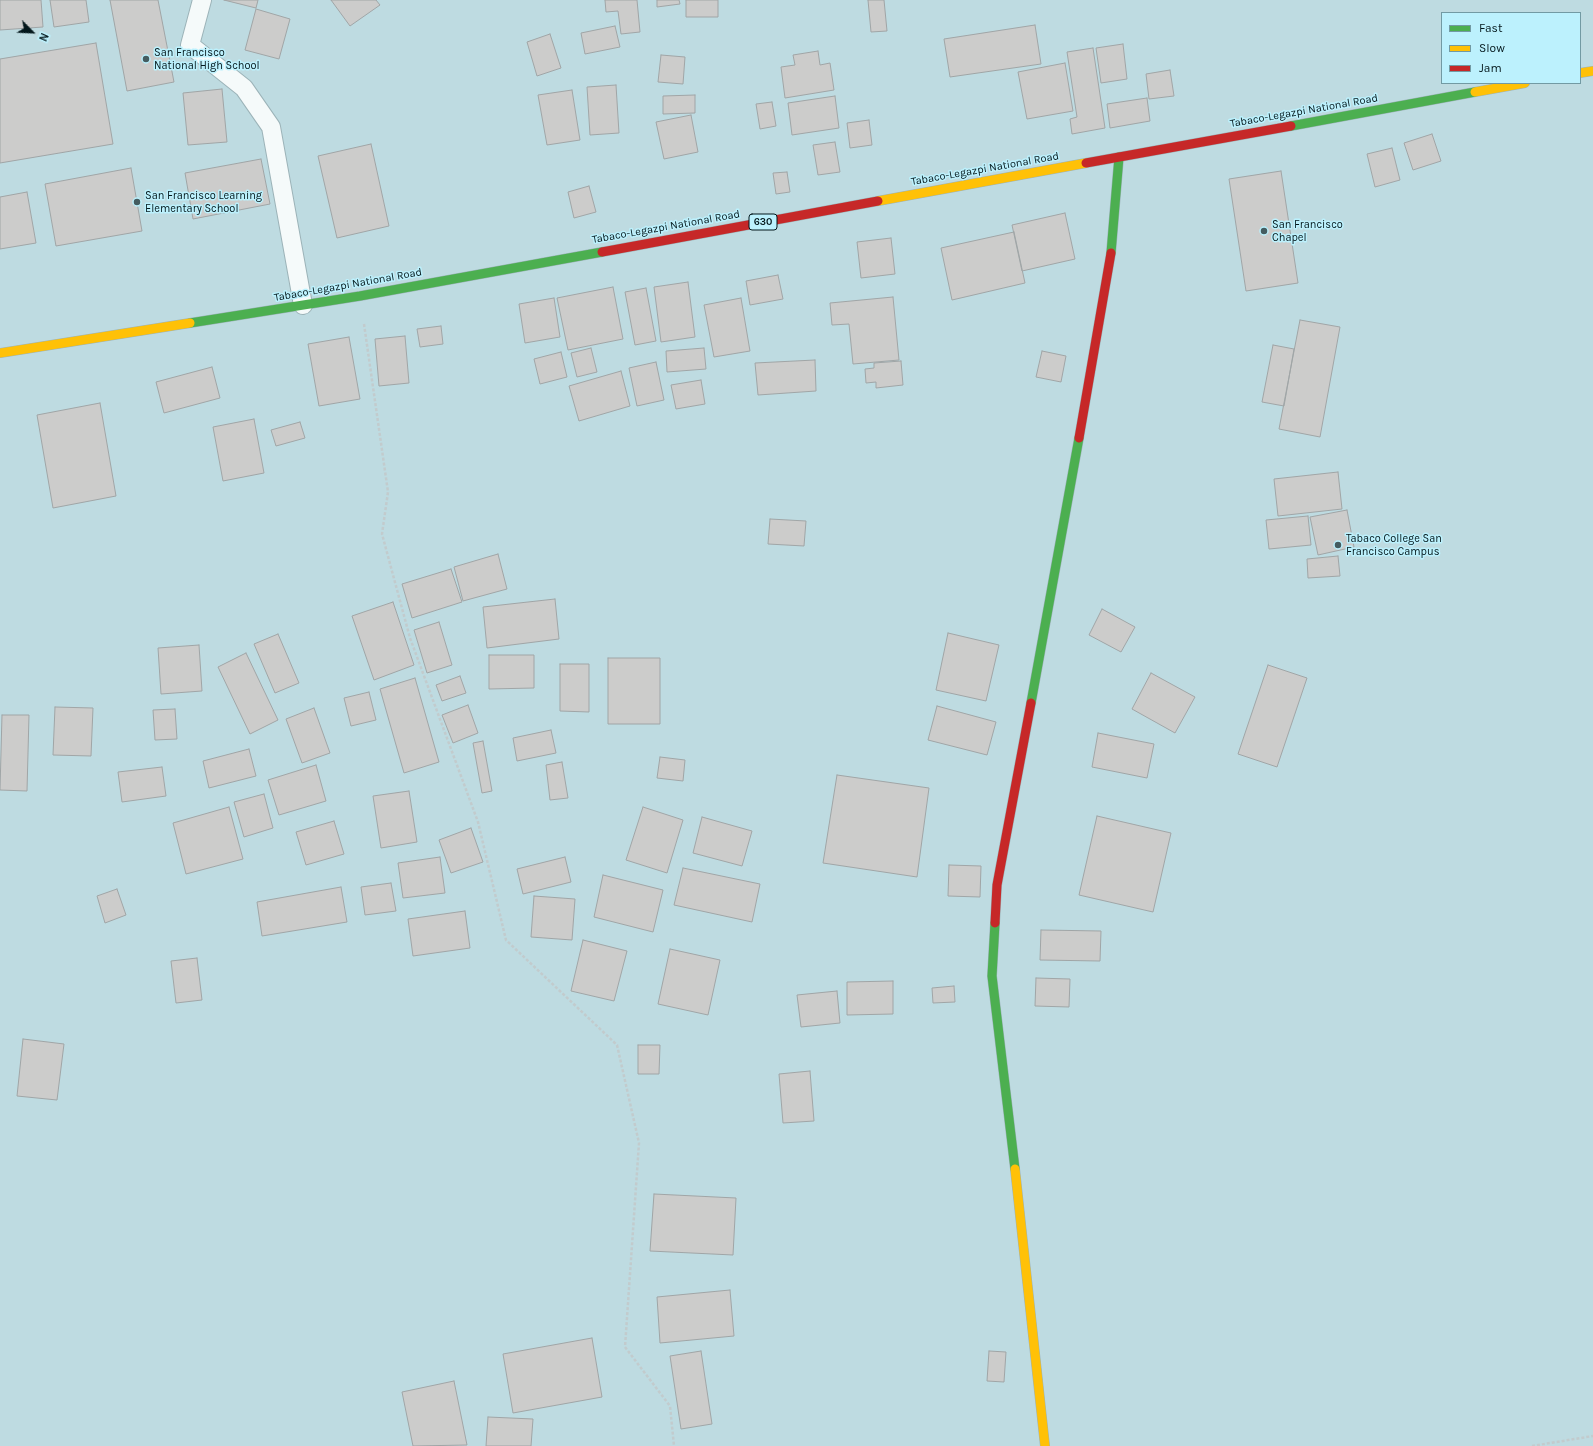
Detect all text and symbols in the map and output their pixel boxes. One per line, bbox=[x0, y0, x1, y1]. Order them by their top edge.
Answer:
north arrow bbox=[12, 12, 52, 52]
legend bbox=[1441, 12, 1581, 84]
text: Fast bbox=[1479, 21, 1502, 35]
text: N bbox=[36, 31, 51, 43]
text: Slow bbox=[1479, 41, 1505, 55]
place label: San Francisco National High School bbox=[154, 46, 260, 72]
marker: San Francisco National High School bbox=[141, 54, 151, 64]
text: Jam bbox=[1479, 61, 1502, 75]
street label: Tabaco-Legazpi National Road bbox=[1229, 91, 1379, 131]
street label: Tabaco-Legazpi National Road bbox=[910, 149, 1060, 189]
place label: San Francisco Learning Elementary School bbox=[145, 189, 262, 215]
marker: San Francisco Learning Elementary School bbox=[132, 197, 142, 207]
street label: Tabaco-Legazpi National Road bbox=[591, 207, 741, 247]
road number: 630 bbox=[749, 214, 777, 230]
place label: San Francisco Chapel bbox=[1272, 218, 1343, 244]
marker: San Francisco Chapel bbox=[1259, 226, 1269, 236]
street label: Tabaco-Legazpi National Road bbox=[273, 265, 423, 305]
place label: Tabaco College San Francisco Campus bbox=[1346, 532, 1442, 558]
marker: Tabaco College San Francisco Campus bbox=[1333, 540, 1343, 550]

